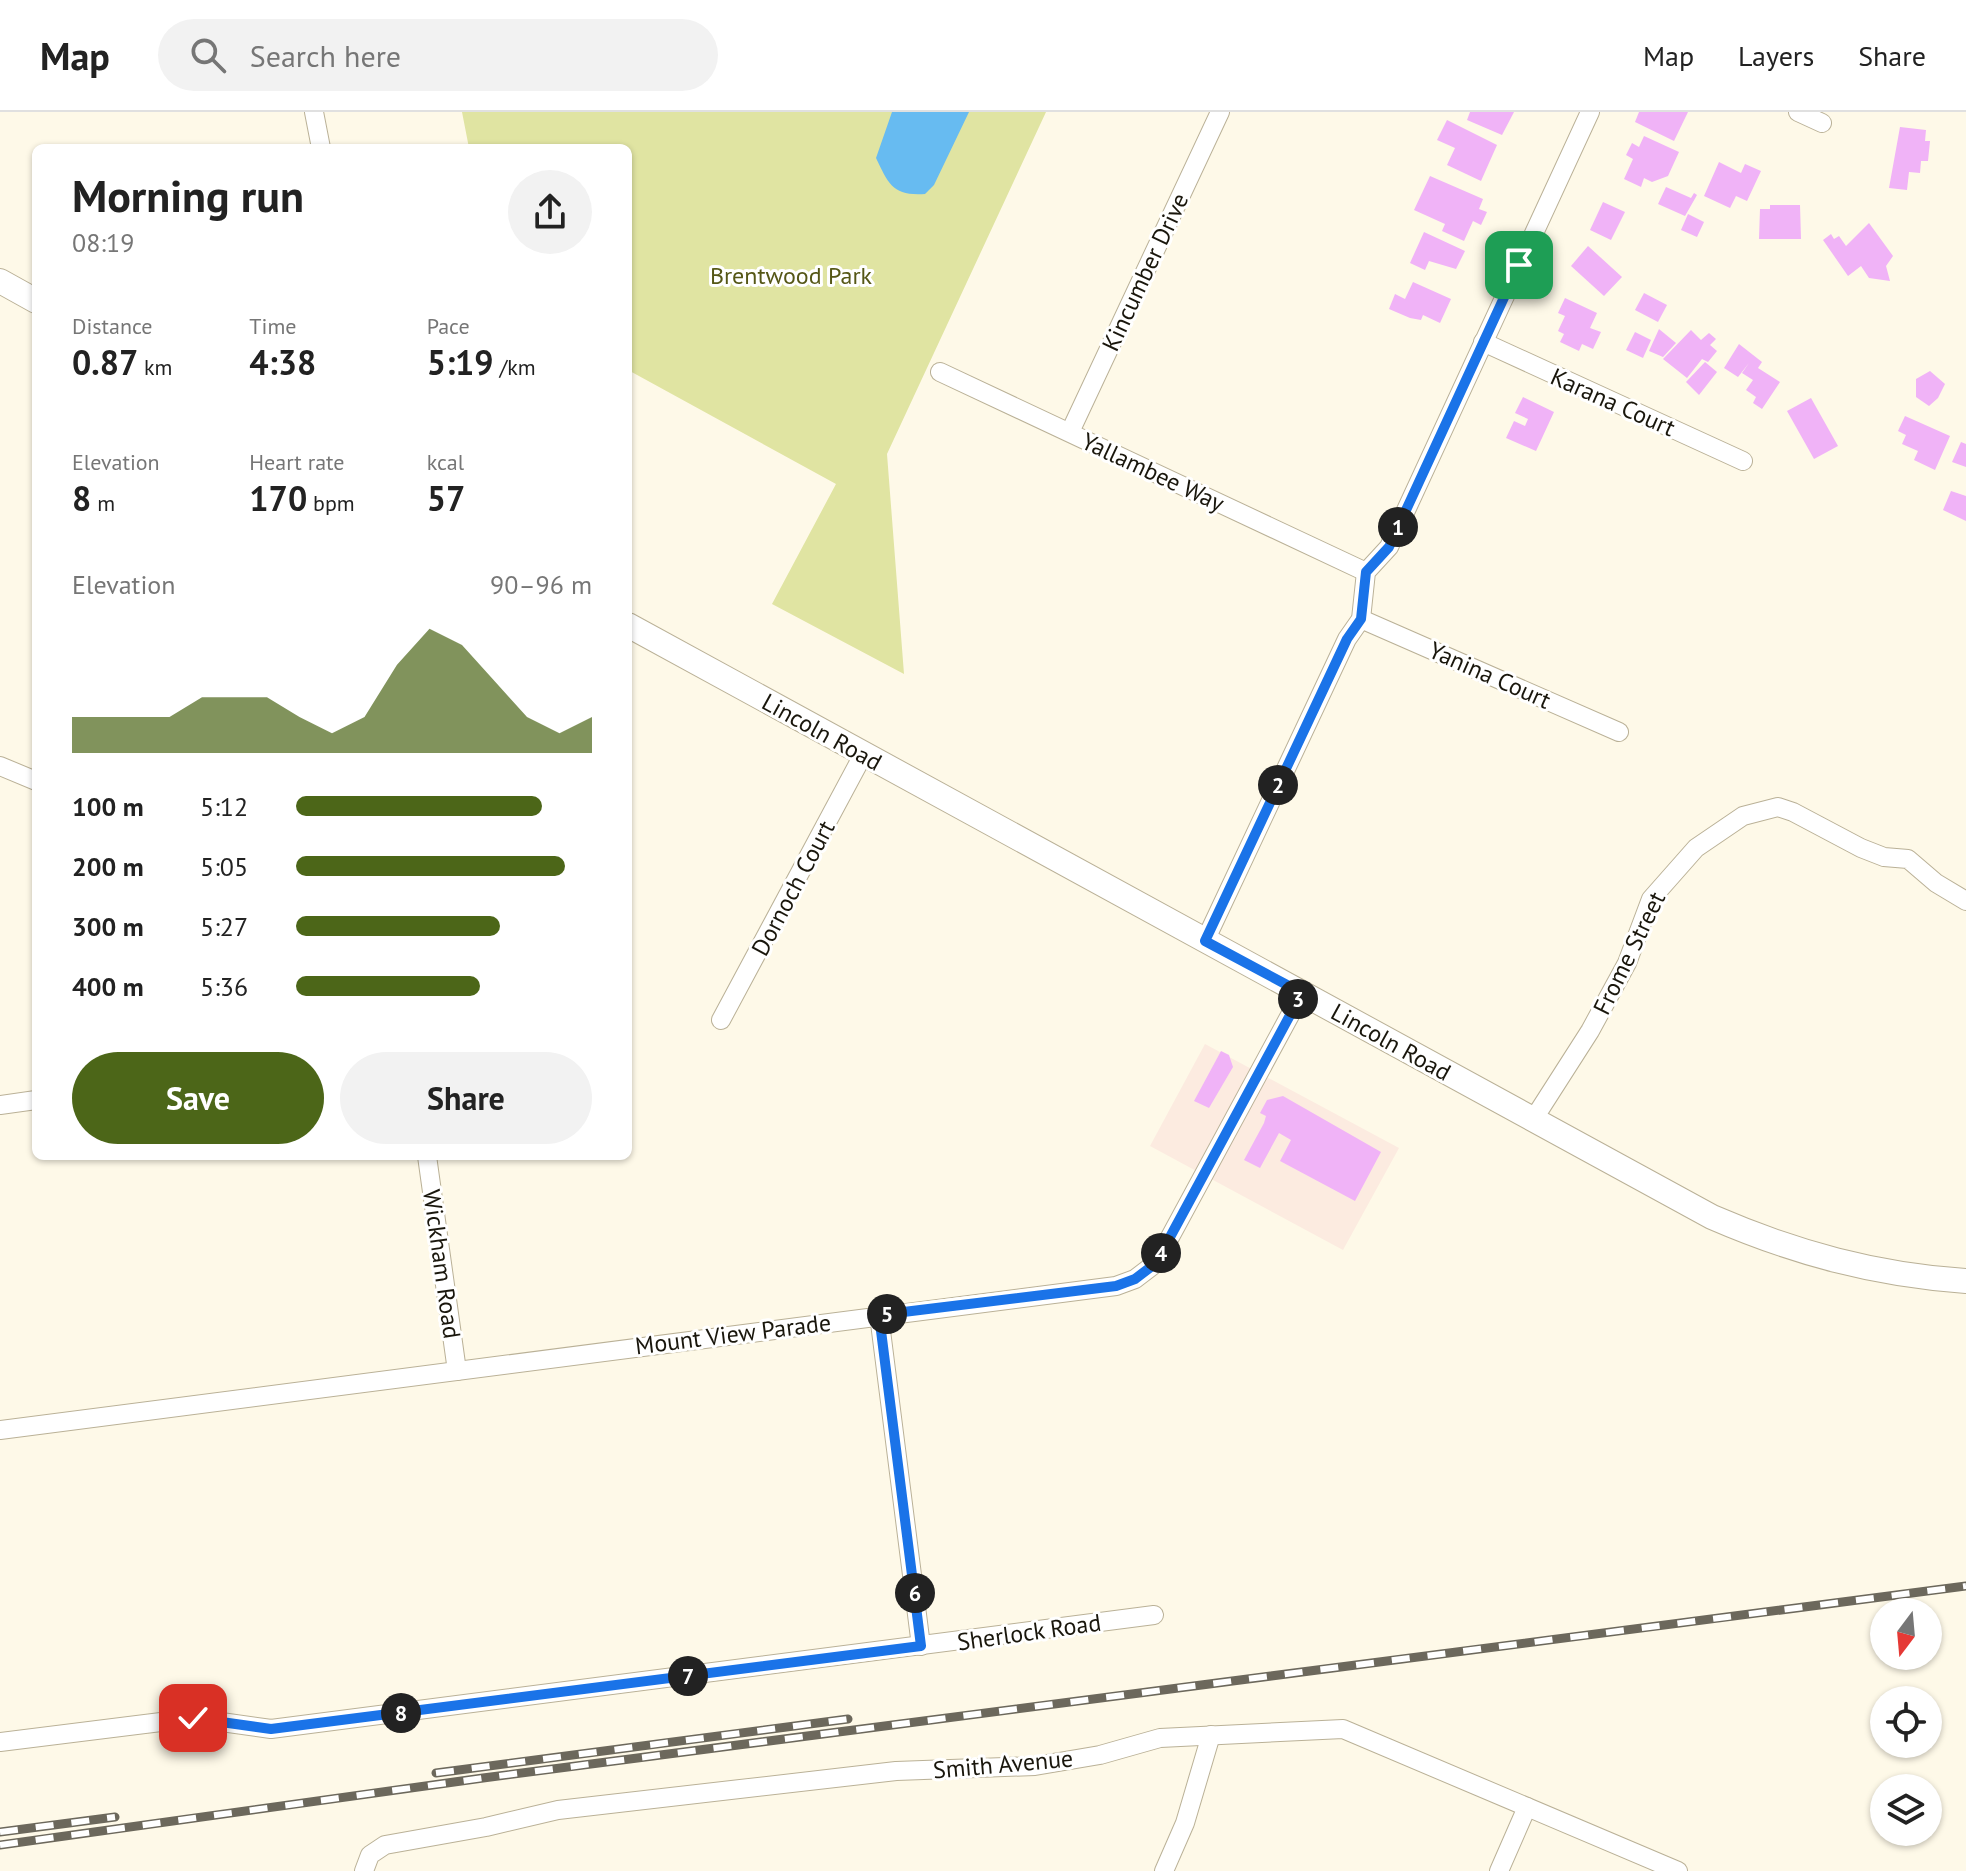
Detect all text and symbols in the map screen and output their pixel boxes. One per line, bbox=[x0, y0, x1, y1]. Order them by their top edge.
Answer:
search box bbox=[158, 19, 718, 91]
text: Map bbox=[40, 31, 110, 80]
icon: search bbox=[186, 33, 230, 77]
text: Search here bbox=[250, 36, 401, 75]
text: Map bbox=[1643, 37, 1694, 74]
text: Layers bbox=[1738, 37, 1814, 74]
text: Share bbox=[1858, 37, 1926, 74]
text: Morning run bbox=[72, 167, 304, 224]
button: share bbox=[508, 170, 592, 254]
street label: Kincumber Drive bbox=[1095, 188, 1195, 356]
text: 08:19 bbox=[72, 226, 134, 259]
pin bbox=[1485, 231, 1553, 299]
icon: arrive bbox=[1497, 243, 1541, 287]
park label: Brentwood Park bbox=[710, 260, 873, 291]
text: Distance bbox=[72, 312, 153, 340]
text: Time bbox=[249, 312, 296, 340]
text: Pace bbox=[427, 312, 470, 340]
text: 0.87 bbox=[72, 340, 138, 384]
text: 4:38 bbox=[249, 340, 316, 384]
text: 5:19 bbox=[427, 340, 494, 384]
text: km bbox=[138, 353, 172, 381]
text: /km bbox=[494, 353, 536, 381]
street label: Karana Court bbox=[1546, 361, 1680, 443]
street label: Yallambee Way bbox=[1077, 425, 1229, 519]
text: Elevation bbox=[72, 448, 160, 476]
text: Heart rate bbox=[249, 448, 344, 476]
text: kcal bbox=[427, 448, 464, 476]
text: 8 bbox=[72, 476, 91, 520]
text: 170 bbox=[249, 476, 307, 520]
text: 57 bbox=[427, 476, 465, 520]
text: m bbox=[91, 489, 115, 517]
text: bpm bbox=[307, 489, 355, 517]
pin: 1 bbox=[1378, 507, 1418, 547]
text: 1 bbox=[1392, 513, 1404, 541]
text: Elevation bbox=[72, 568, 176, 601]
text: 90–96 m bbox=[490, 568, 592, 601]
street label: Yanina Court bbox=[1424, 634, 1556, 716]
street label: Lincoln Road bbox=[757, 686, 887, 778]
pin: 2 bbox=[1258, 765, 1298, 805]
text: 2 bbox=[1272, 771, 1284, 799]
text: 100 m bbox=[72, 790, 144, 823]
text: 5:12 bbox=[200, 790, 248, 823]
street label: Dornoch Court bbox=[744, 815, 842, 961]
text: 200 m bbox=[72, 850, 144, 883]
text: 5:05 bbox=[200, 850, 248, 883]
street label: Frome Street bbox=[1586, 887, 1672, 1019]
text: 300 m bbox=[72, 910, 144, 943]
text: 5:27 bbox=[200, 910, 248, 943]
text: 400 m bbox=[72, 970, 144, 1003]
text: 5:36 bbox=[200, 970, 248, 1003]
pin: 3 bbox=[1278, 979, 1318, 1019]
text: 3 bbox=[1292, 985, 1304, 1013]
street label: Lincoln Road bbox=[1326, 996, 1456, 1088]
button: Save bbox=[72, 1052, 324, 1144]
button: Share bbox=[340, 1052, 592, 1144]
street label: Wickham Road bbox=[416, 1187, 468, 1341]
pin: 4 bbox=[1141, 1233, 1181, 1273]
text: 4 bbox=[1155, 1239, 1167, 1267]
pin: 5 bbox=[867, 1294, 907, 1334]
text: 5 bbox=[881, 1300, 893, 1328]
street label: Mount View Parade bbox=[633, 1307, 833, 1361]
pin: 6 bbox=[895, 1573, 935, 1613]
text: 6 bbox=[909, 1579, 921, 1607]
north arrow bbox=[1870, 1598, 1942, 1670]
map controls bbox=[1870, 1598, 1942, 1846]
street label: Sherlock Road bbox=[955, 1607, 1103, 1657]
pin: 7 bbox=[668, 1656, 708, 1696]
text: 7 bbox=[682, 1662, 694, 1690]
pin bbox=[159, 1684, 227, 1752]
button: locate bbox=[1870, 1686, 1942, 1758]
pin: 8 bbox=[381, 1693, 421, 1733]
icon: check bbox=[171, 1696, 215, 1740]
text: 8 bbox=[395, 1699, 407, 1727]
street label: Smith Avenue bbox=[932, 1742, 1074, 1786]
button: layers bbox=[1870, 1774, 1942, 1846]

